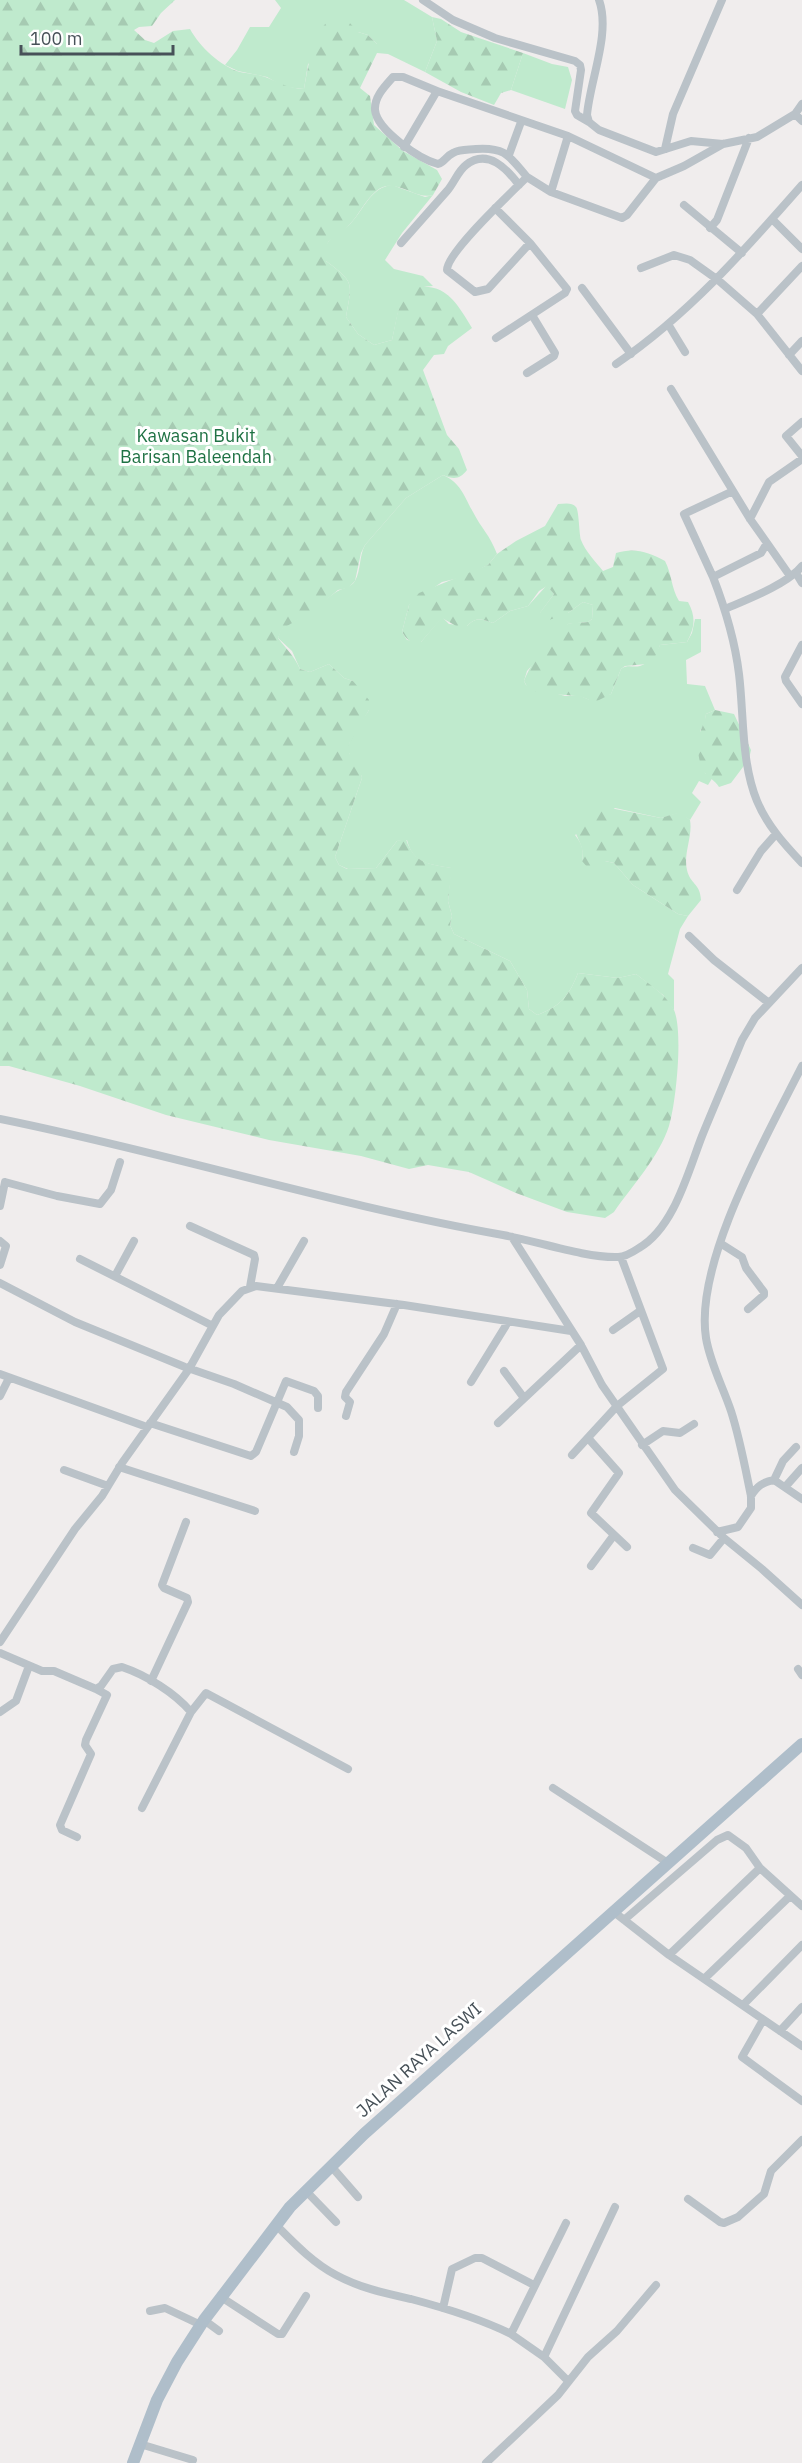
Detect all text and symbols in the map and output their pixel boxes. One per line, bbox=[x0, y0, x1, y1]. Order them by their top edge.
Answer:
scale bar bbox=[21, 18, 172, 56]
text: 100 m bbox=[30, 27, 82, 50]
park label: Kawasan Bukit Barisan Baleendah bbox=[120, 424, 272, 468]
street label: JALAN RAYA LASWI bbox=[351, 1997, 486, 2122]

